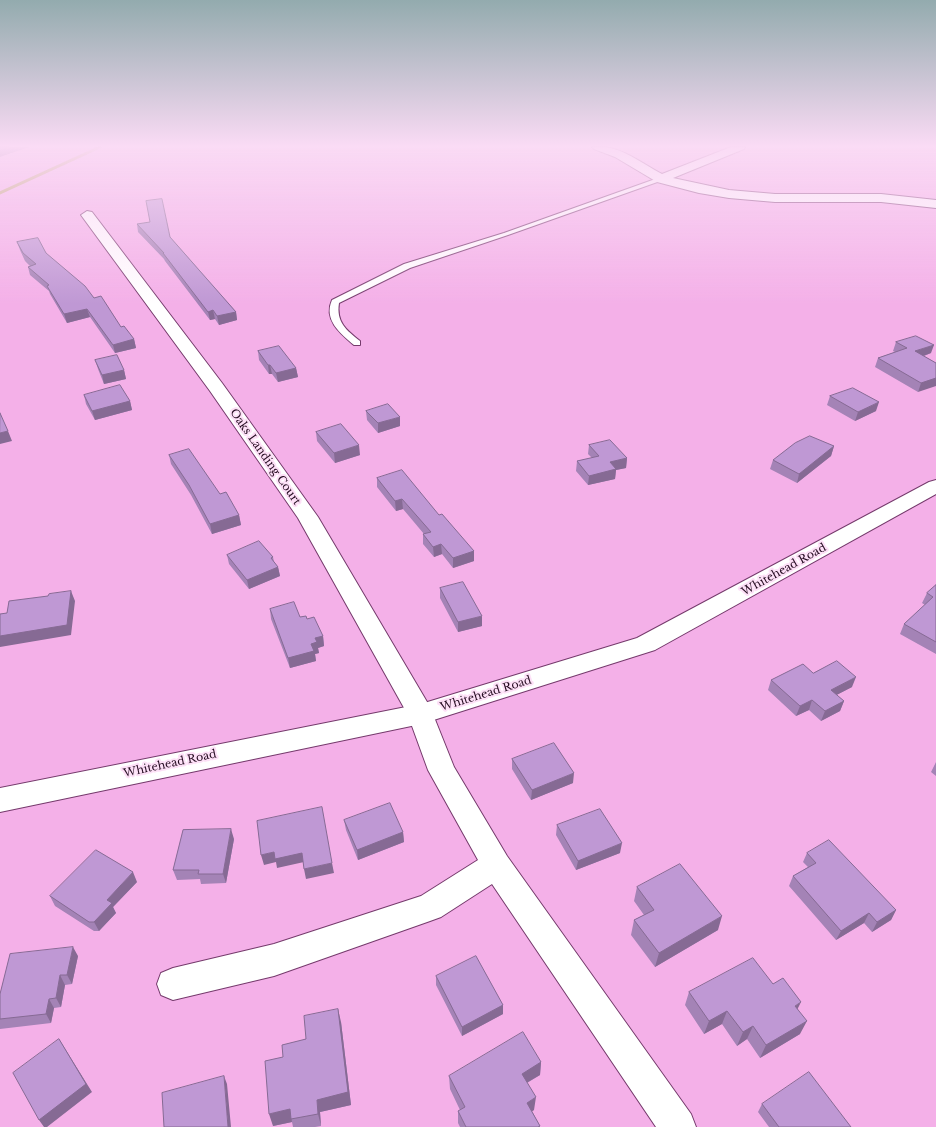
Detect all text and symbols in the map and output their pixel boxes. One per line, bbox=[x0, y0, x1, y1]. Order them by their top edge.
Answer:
street label: Oaks Landing Court bbox=[227, 406, 303, 508]
street label: Whitehead Road bbox=[739, 541, 829, 599]
street label: Whitehead Road bbox=[439, 674, 533, 714]
street label: Whitehead Road bbox=[122, 748, 218, 780]

